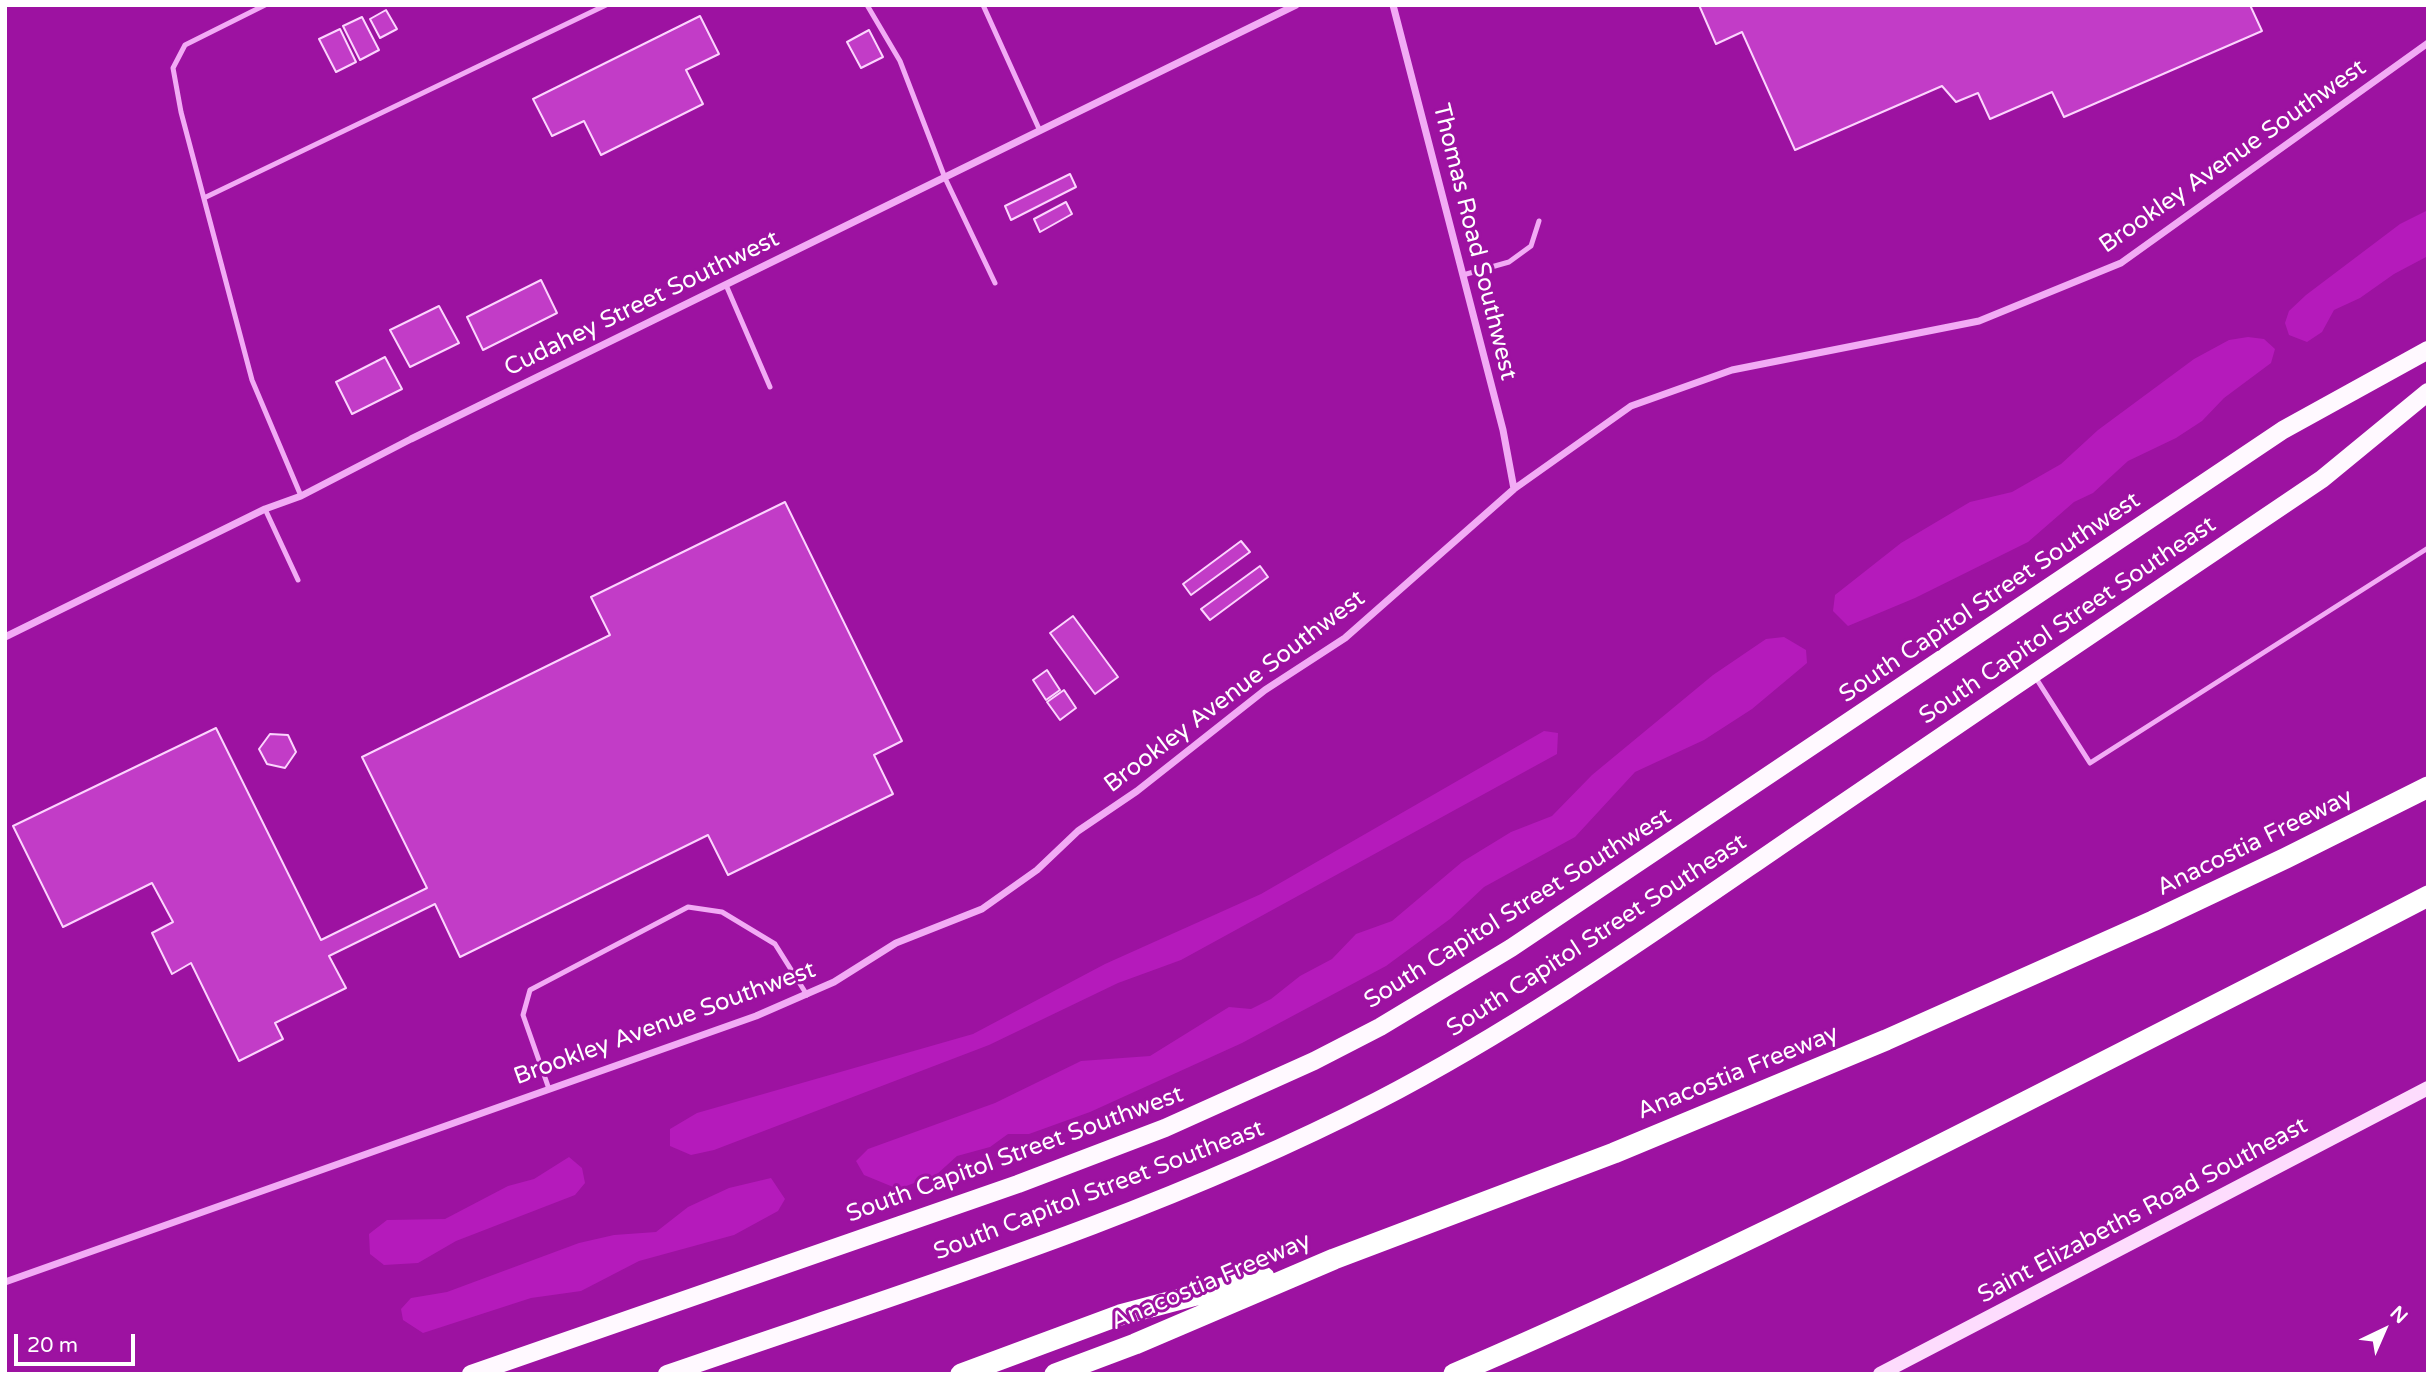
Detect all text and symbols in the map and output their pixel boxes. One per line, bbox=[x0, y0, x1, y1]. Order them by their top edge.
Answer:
street label: Brookley Avenue Southwest bbox=[2094, 54, 2372, 260]
street label: Thomas Road Southwest bbox=[1426, 101, 1522, 383]
street label: Cudahey Street Southwest bbox=[500, 225, 784, 383]
street label: South Capitol Street Southwest bbox=[1834, 486, 2146, 710]
street label: South Capitol Street Southeast bbox=[1914, 511, 2222, 731]
street label: Brookley Avenue Southwest bbox=[1099, 585, 1371, 799]
street label: Anacostia Freeway bbox=[2152, 783, 2358, 903]
street label: South Capitol Street Southwest bbox=[1359, 802, 1677, 1016]
street label: South Capitol Street Southeast bbox=[1442, 828, 1752, 1044]
street label: Brookley Avenue Southwest bbox=[510, 956, 820, 1092]
street label: Anacostia Freeway bbox=[1633, 1020, 1843, 1126]
street label: South Capitol Street Southwest bbox=[843, 1080, 1187, 1230]
street label: Saint Elizabeths Road Southeast bbox=[1973, 1112, 2313, 1310]
street label: South Capitol Street Southeast bbox=[930, 1115, 1268, 1267]
street label: Anacostia Freeway bbox=[1107, 1227, 1315, 1337]
north arrow bbox=[2349, 1295, 2419, 1365]
text: N bbox=[2385, 1302, 2412, 1328]
scale bar bbox=[18, 1320, 138, 1364]
text: 20 m bbox=[27, 1333, 78, 1358]

